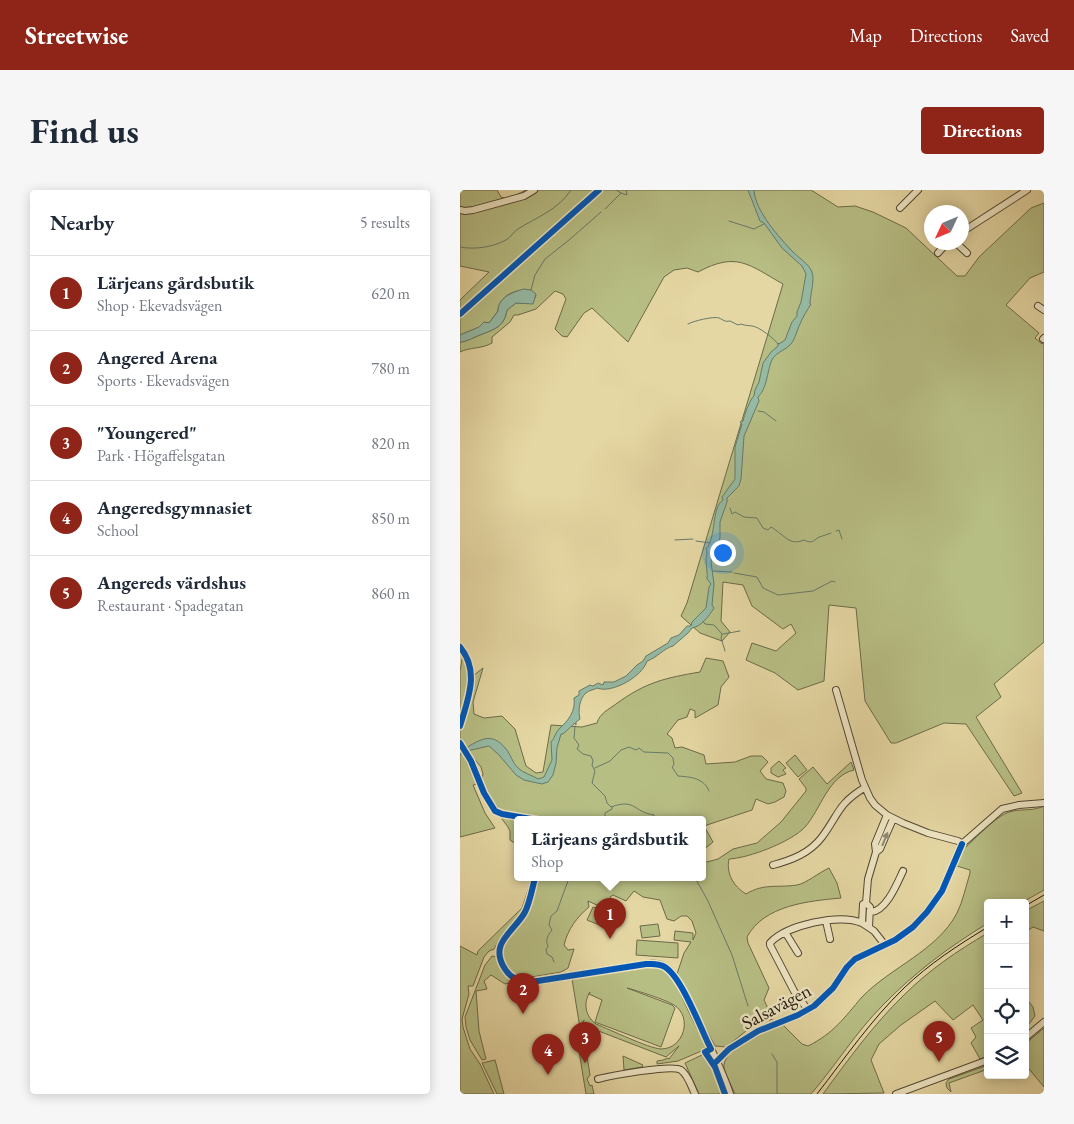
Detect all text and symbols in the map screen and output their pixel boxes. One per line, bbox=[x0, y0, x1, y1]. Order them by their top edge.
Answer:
text: Streetwise bbox=[25, 20, 128, 51]
text: Map bbox=[850, 24, 882, 47]
text: Directions bbox=[910, 24, 982, 47]
text: Saved bbox=[1010, 24, 1049, 47]
button: Directions bbox=[921, 107, 1044, 154]
text: Find us bbox=[30, 108, 139, 153]
north arrow bbox=[924, 205, 969, 250]
text: Nearby bbox=[50, 209, 114, 236]
text: 5 results bbox=[360, 212, 410, 233]
text: Lärjeans gårdsbutik bbox=[97, 270, 254, 295]
text: 1 bbox=[62, 283, 70, 304]
text: 620 m bbox=[371, 283, 410, 304]
text: Shop · Ekevadsvägen bbox=[97, 295, 223, 316]
text: Angered Arena bbox=[97, 345, 218, 370]
text: 2 bbox=[62, 358, 70, 379]
text: 780 m bbox=[371, 358, 410, 379]
text: Sports · Ekevadsvägen bbox=[97, 370, 230, 391]
text: "Youngered" bbox=[97, 420, 197, 445]
text: 3 bbox=[62, 433, 70, 454]
text: 820 m bbox=[371, 433, 410, 454]
text: Park · Högaffelsgatan bbox=[97, 445, 225, 466]
text: Angeredsgymnasiet bbox=[97, 495, 252, 520]
text: 4 bbox=[62, 508, 70, 529]
text: 850 m bbox=[371, 508, 410, 529]
text: School bbox=[97, 520, 139, 541]
your location bbox=[710, 540, 736, 566]
text: Angereds värdshus bbox=[97, 570, 246, 595]
text: 5 bbox=[62, 583, 70, 604]
text: 860 m bbox=[371, 583, 410, 604]
text: Restaurant · Spadegatan bbox=[97, 595, 244, 616]
popup bbox=[514, 816, 706, 881]
text: Lärjeans gårdsbutik bbox=[531, 826, 689, 851]
one-way arrow bbox=[881, 832, 889, 846]
text: Shop bbox=[531, 851, 563, 872]
pin: 1 bbox=[594, 898, 626, 939]
map controls bbox=[984, 899, 1029, 1079]
button: + bbox=[984, 899, 1029, 944]
button: − bbox=[984, 944, 1029, 989]
pin: 2 bbox=[507, 973, 539, 1014]
street label: Salsavägen bbox=[737, 978, 815, 1035]
button: locate bbox=[984, 989, 1029, 1034]
pin: 5 bbox=[923, 1021, 955, 1062]
pin: 3 bbox=[569, 1022, 601, 1063]
pin: 4 bbox=[532, 1034, 564, 1075]
button: layers bbox=[984, 1034, 1029, 1079]

